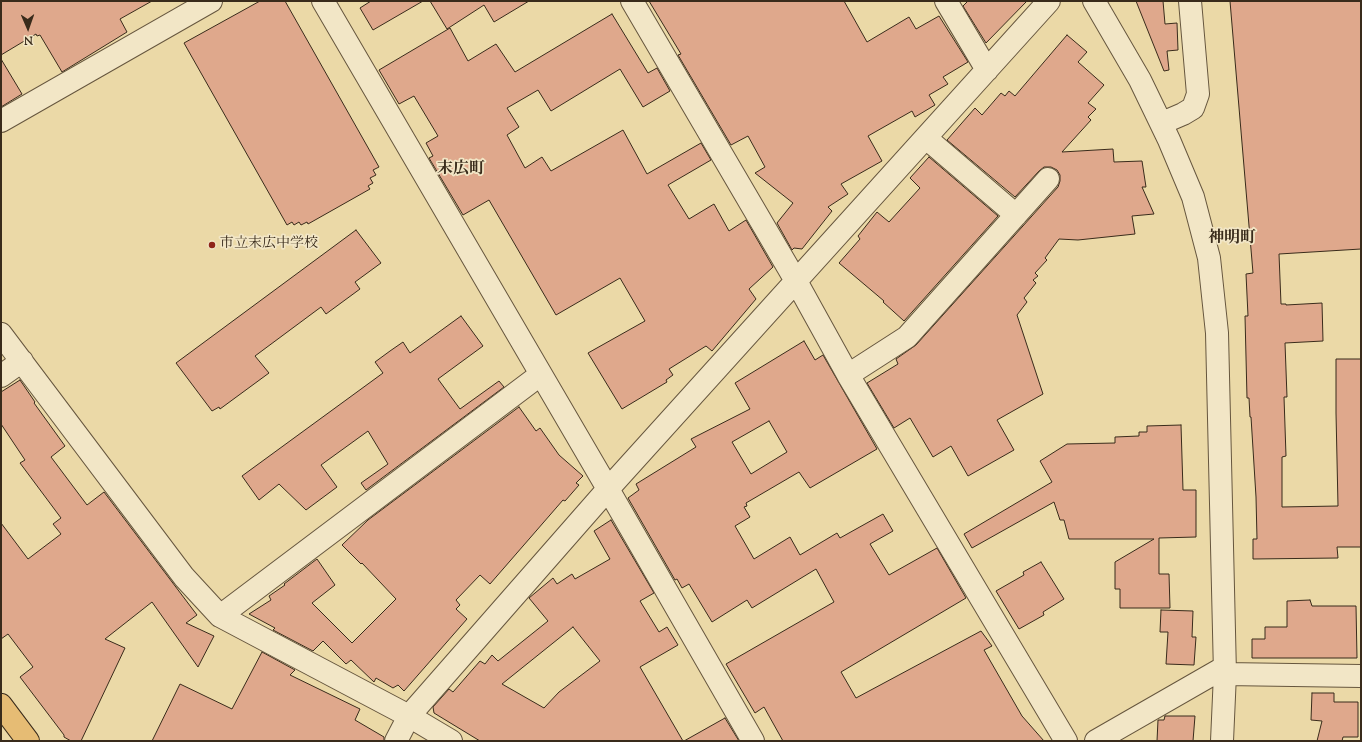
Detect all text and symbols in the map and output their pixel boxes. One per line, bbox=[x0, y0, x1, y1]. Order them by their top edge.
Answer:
north arrow bbox=[8, 8, 48, 48]
text: N bbox=[24, 32, 33, 48]
district label: 末広町 bbox=[437, 160, 485, 180]
district label: 神明町 bbox=[1208, 229, 1256, 249]
place label: 市立末広中学校 bbox=[220, 237, 318, 253]
marker: 市立末広中学校 bbox=[207, 240, 217, 250]

